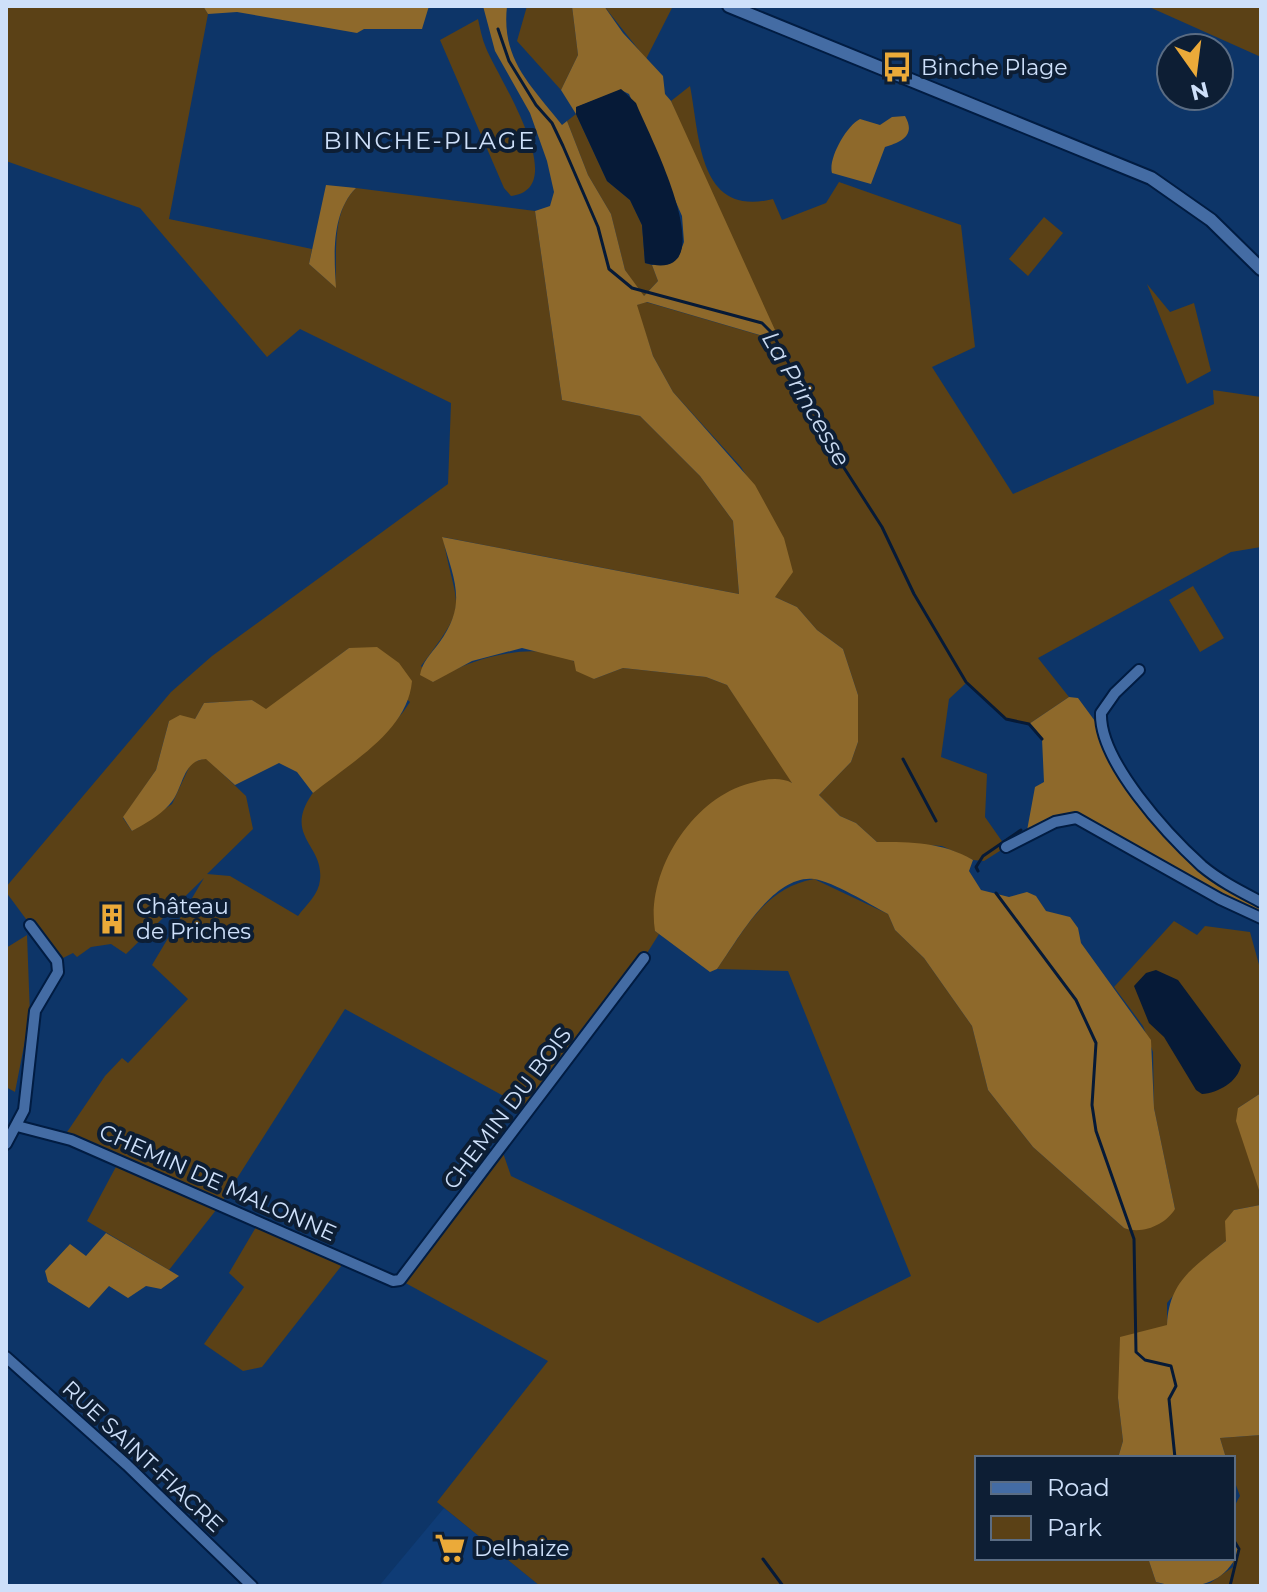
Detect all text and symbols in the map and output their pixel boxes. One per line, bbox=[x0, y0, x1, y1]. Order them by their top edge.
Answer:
north arrow bbox=[1155, 32, 1235, 112]
bus stop icon: Binche Plage bbox=[880, 50, 914, 84]
place label: Binche Plage bbox=[921, 54, 1068, 81]
text: N bbox=[1188, 76, 1212, 106]
district label: BINCHE-PLAGE bbox=[324, 126, 536, 155]
water label: La Princesse bbox=[756, 326, 857, 471]
place label: Château de Priches bbox=[136, 893, 251, 945]
building icon: Château de Priches bbox=[95, 902, 129, 936]
street label: CHEMIN DU BOIS bbox=[438, 1022, 577, 1195]
street label: CHEMIN DE MALONNE bbox=[95, 1118, 340, 1247]
street label: RUE SAINT-FIACRE bbox=[57, 1375, 229, 1538]
legend bbox=[975, 1456, 1235, 1560]
text: Road bbox=[1047, 1473, 1110, 1502]
text: Park bbox=[1047, 1513, 1102, 1542]
supermarket icon: Delhaize bbox=[433, 1531, 467, 1565]
place label: Delhaize bbox=[474, 1535, 569, 1562]

